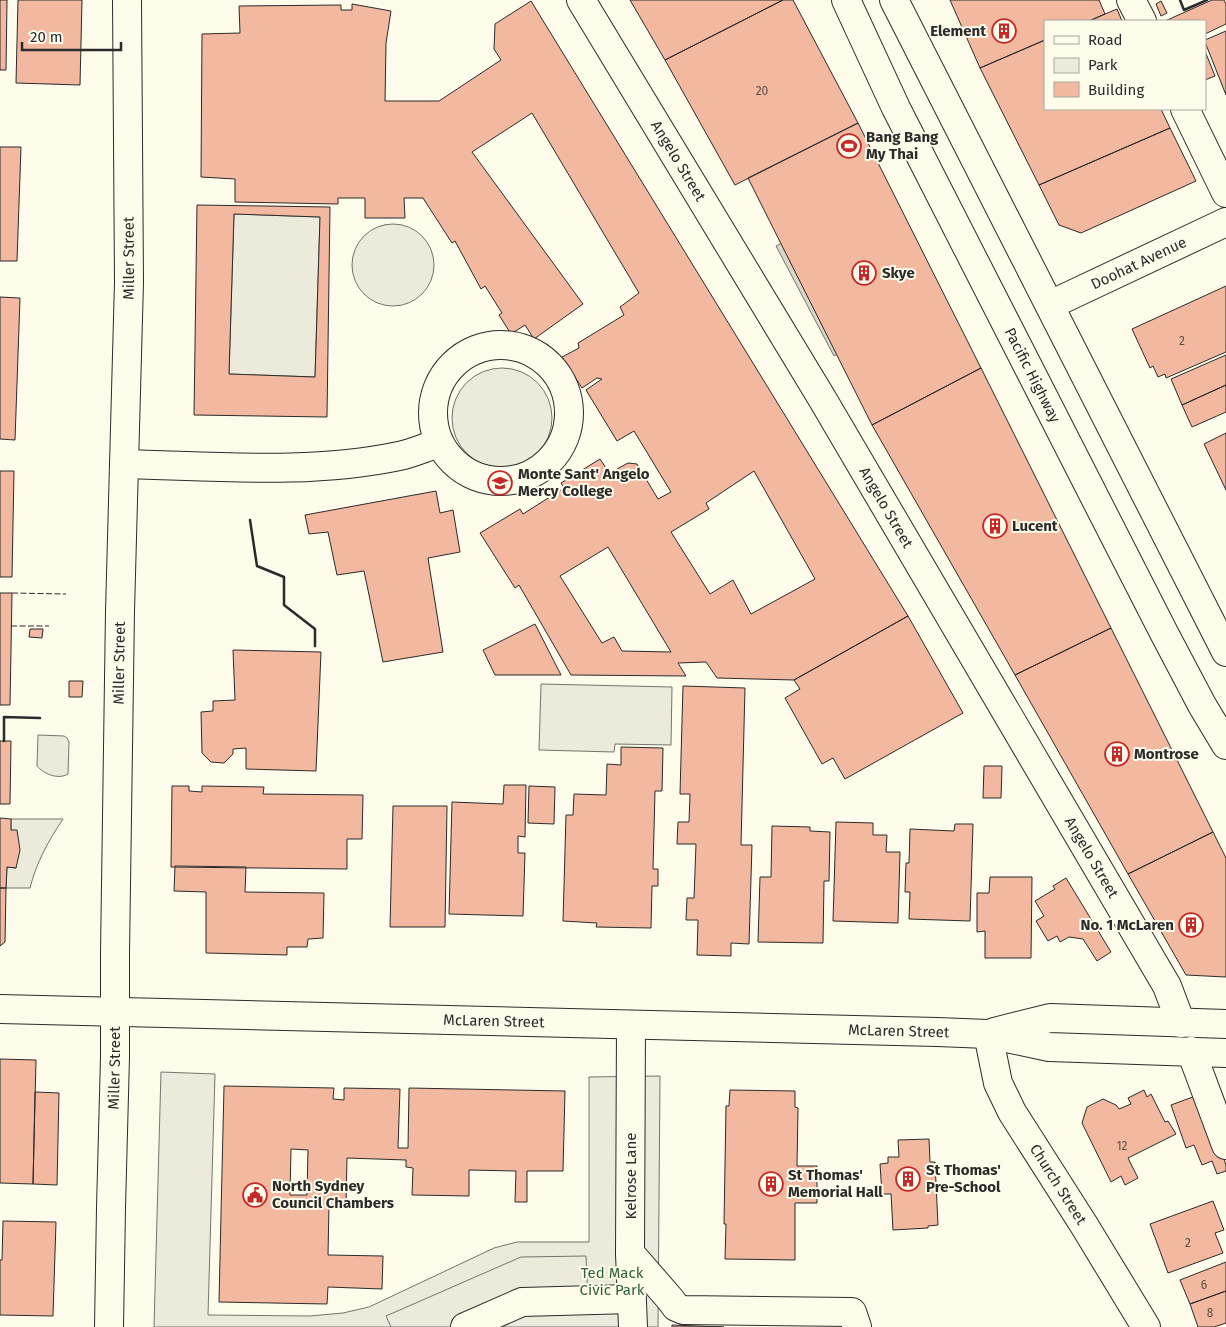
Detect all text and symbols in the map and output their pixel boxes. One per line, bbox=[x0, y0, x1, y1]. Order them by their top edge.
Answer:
building icon: Element bbox=[991, 18, 1017, 44]
scale bar bbox=[22, 20, 121, 52]
legend bbox=[1044, 20, 1206, 110]
place label: Element bbox=[930, 22, 986, 40]
text: 20 m bbox=[30, 28, 63, 46]
text: Road bbox=[1088, 31, 1123, 49]
text: Park bbox=[1088, 56, 1118, 74]
text: Building bbox=[1088, 81, 1144, 99]
house number: 20 bbox=[756, 84, 769, 98]
street label: Angelo Street bbox=[647, 117, 710, 205]
place label: Bang Bang My Thai bbox=[866, 128, 939, 163]
sports icon: Bang Bang My Thai bbox=[836, 133, 862, 159]
street label: Miller Street bbox=[120, 216, 138, 300]
street label: Doohat Avenue bbox=[1088, 233, 1189, 293]
building icon: Skye bbox=[851, 260, 877, 286]
place label: Skye bbox=[882, 264, 915, 282]
street label: Pacific Highway bbox=[1001, 325, 1064, 426]
house number: 2 bbox=[1179, 334, 1185, 348]
street label: Angelo Street bbox=[855, 464, 917, 552]
place label: Monte Sant' Angelo Mercy College bbox=[518, 465, 650, 500]
school or university icon: Monte Sant' Angelo Mercy College bbox=[487, 470, 513, 496]
building icon: Lucent bbox=[982, 513, 1008, 539]
place label: Lucent bbox=[1012, 517, 1058, 535]
street label: Miller Street bbox=[110, 621, 129, 705]
building icon: Montrose bbox=[1104, 741, 1130, 767]
place label: Montrose bbox=[1134, 745, 1199, 763]
street label: Angelo Street bbox=[1061, 814, 1123, 902]
building icon: No. 1 McLaren bbox=[1178, 912, 1204, 938]
place label: No. 1 McLaren bbox=[1081, 916, 1174, 934]
street label: McLaren Street bbox=[443, 1011, 545, 1031]
street label: McLaren Street bbox=[848, 1021, 950, 1042]
street label: Miller Street bbox=[105, 1026, 124, 1110]
street label: Kelrose Lane bbox=[622, 1133, 640, 1219]
house number: 12 bbox=[1116, 1139, 1128, 1153]
street label: Church Street bbox=[1026, 1141, 1091, 1228]
place label: St Thomas' Pre-School bbox=[926, 1161, 1001, 1196]
place label: St Thomas' Memorial Hall bbox=[788, 1166, 883, 1201]
building icon: St Thomas' Pre-School bbox=[895, 1166, 921, 1192]
building icon: St Thomas' Memorial Hall bbox=[758, 1171, 784, 1197]
place label: North Sydney Council Chambers bbox=[272, 1177, 394, 1212]
public building icon: North Sydney Council Chambers bbox=[242, 1182, 268, 1208]
house number: 2 bbox=[1185, 1236, 1191, 1250]
park label: Ted Mack Civic Park bbox=[580, 1264, 645, 1299]
house number: 6 bbox=[1201, 1278, 1207, 1292]
house number: 8 bbox=[1207, 1306, 1214, 1320]

